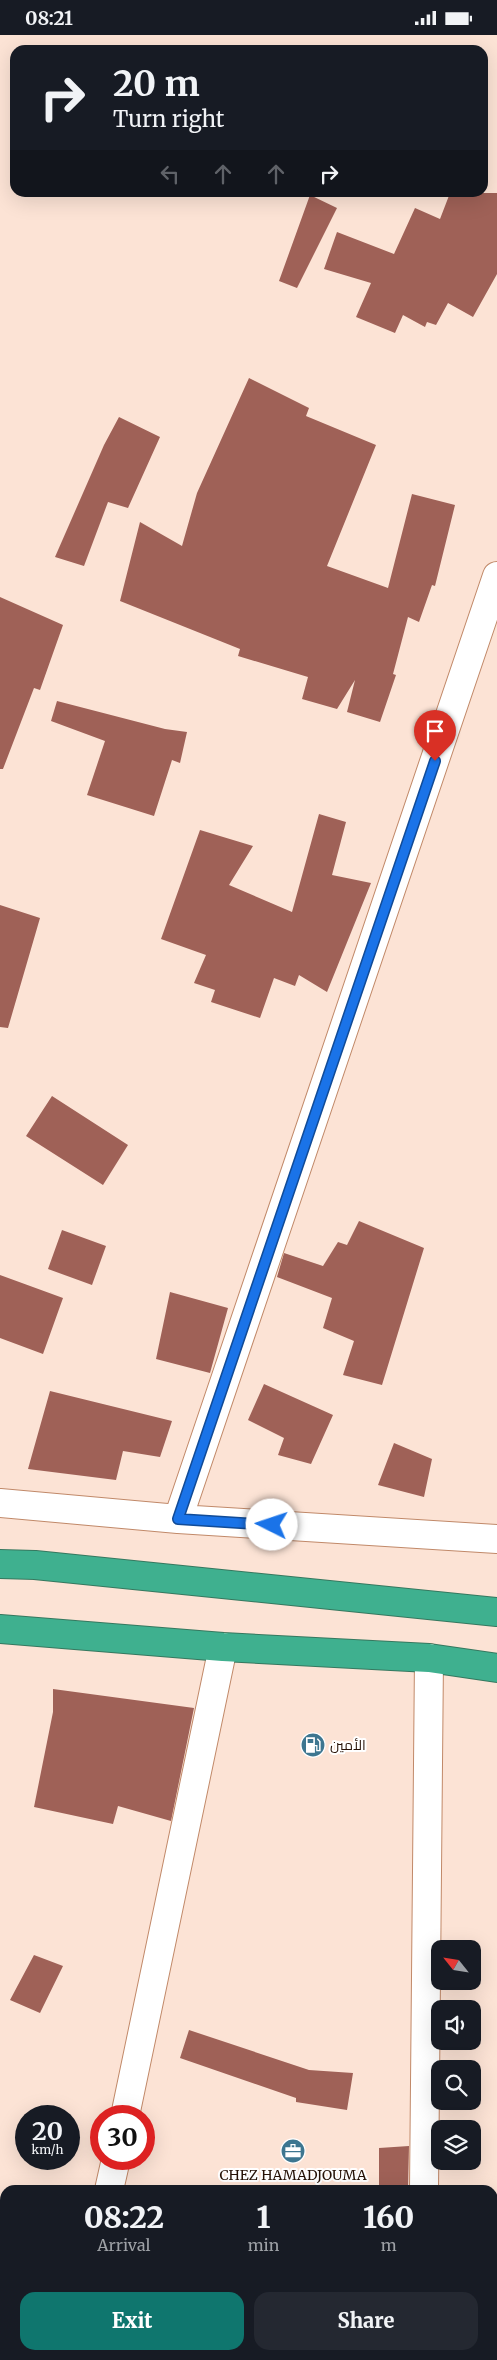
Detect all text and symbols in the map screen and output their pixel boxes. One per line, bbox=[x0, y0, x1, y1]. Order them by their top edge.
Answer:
text: 08:21 bbox=[25, 6, 73, 30]
text: 20 m bbox=[113, 62, 200, 106]
icon: right bbox=[30, 65, 95, 130]
text: Turn right bbox=[113, 105, 224, 133]
icon: left bbox=[156, 160, 184, 188]
icon: ahead bbox=[209, 160, 237, 188]
icon: ahead bbox=[262, 160, 290, 188]
icon: right bbox=[315, 160, 343, 188]
pin bbox=[414, 710, 456, 761]
icon: arrive bbox=[421, 717, 449, 745]
position arrow bbox=[245, 1498, 297, 1550]
fuel station icon: الأمين bbox=[300, 1732, 326, 1758]
place label: الأمين bbox=[330, 1736, 366, 1754]
north arrow bbox=[431, 1940, 481, 1990]
map controls bbox=[431, 1940, 481, 2170]
button: sound bbox=[431, 2000, 481, 2050]
button: search bbox=[431, 2060, 481, 2110]
speed limit sign: 30 bbox=[90, 2105, 155, 2170]
text: 20 bbox=[32, 2115, 63, 2147]
button: layers bbox=[431, 2120, 481, 2170]
office icon: CHEZ HAMADJOUMA bbox=[280, 2138, 306, 2164]
text: km/h bbox=[32, 2142, 63, 2157]
place label: CHEZ HAMADJOUMA bbox=[219, 2166, 367, 2184]
text: 08:22 bbox=[84, 2198, 164, 2236]
text: 1 bbox=[257, 2198, 271, 2236]
text: 160 bbox=[363, 2198, 414, 2236]
text: Arrival bbox=[97, 2235, 151, 2255]
text: min bbox=[248, 2235, 279, 2255]
text: m bbox=[381, 2235, 397, 2255]
button: Exit bbox=[20, 2292, 244, 2350]
button: Share bbox=[254, 2292, 478, 2350]

